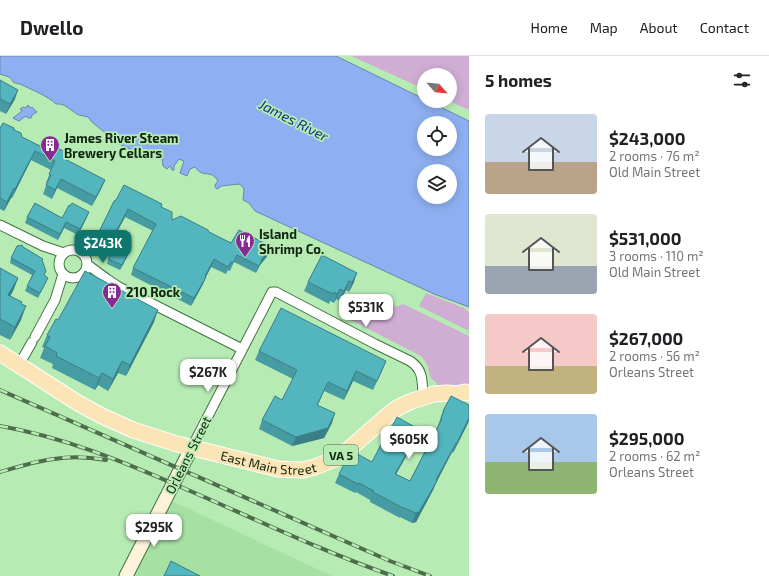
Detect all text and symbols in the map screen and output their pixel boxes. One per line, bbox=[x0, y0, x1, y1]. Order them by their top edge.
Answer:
text: Dwello bbox=[20, 16, 83, 39]
text: Home bbox=[531, 19, 568, 36]
text: Map bbox=[590, 19, 618, 36]
text: About bbox=[640, 19, 678, 36]
text: Contact bbox=[700, 19, 749, 36]
north arrow bbox=[417, 68, 457, 108]
map controls bbox=[417, 68, 457, 204]
icon: filters bbox=[731, 69, 753, 91]
text: 5 homes bbox=[485, 70, 552, 90]
water label: James River bbox=[256, 95, 332, 145]
button: locate bbox=[417, 116, 457, 156]
text: $243,000 bbox=[609, 128, 686, 148]
place label: James River Steam Brewery Cellars bbox=[64, 130, 179, 161]
icon: home bbox=[517, 130, 565, 178]
building icon: James River Steam Brewery Cellars bbox=[39, 134, 61, 162]
text: 2 rooms · 76 m² bbox=[609, 148, 700, 164]
button: layers bbox=[417, 164, 457, 204]
text: Old Main Street bbox=[609, 164, 700, 180]
place label: Island Shrimp Co. bbox=[259, 226, 324, 257]
text: $531,000 bbox=[609, 228, 682, 248]
pin: $243K bbox=[75, 230, 131, 264]
restaurant icon: Island Shrimp Co. bbox=[234, 230, 256, 258]
icon: home bbox=[517, 230, 565, 278]
text: $243K bbox=[84, 235, 123, 251]
text: 3 rooms · 110 m² bbox=[609, 248, 704, 264]
text: Old Main Street bbox=[609, 264, 700, 280]
building icon: 210 Rock bbox=[101, 281, 123, 309]
place label: 210 Rock bbox=[126, 284, 181, 300]
pin: $531K bbox=[338, 294, 394, 328]
text: $531K bbox=[348, 299, 384, 315]
text: $267,000 bbox=[609, 328, 683, 348]
icon: home bbox=[517, 330, 565, 378]
text: 2 rooms · 56 m² bbox=[609, 348, 700, 364]
pin: $267K bbox=[180, 359, 236, 393]
text: $267K bbox=[189, 364, 227, 380]
text: Orleans Street bbox=[609, 364, 694, 380]
street label: Orleans Street bbox=[162, 413, 214, 497]
pin: $605K bbox=[381, 426, 437, 460]
text: $295,000 bbox=[609, 428, 684, 448]
icon: home bbox=[517, 430, 565, 478]
text: $605K bbox=[390, 431, 428, 447]
road number: VA 5 bbox=[324, 445, 358, 465]
street label: East Main Street bbox=[219, 447, 318, 478]
text: 2 rooms · 62 m² bbox=[609, 448, 700, 464]
text: Orleans Street bbox=[609, 464, 694, 480]
pin: $295K bbox=[126, 514, 182, 548]
text: $295K bbox=[135, 519, 173, 535]

